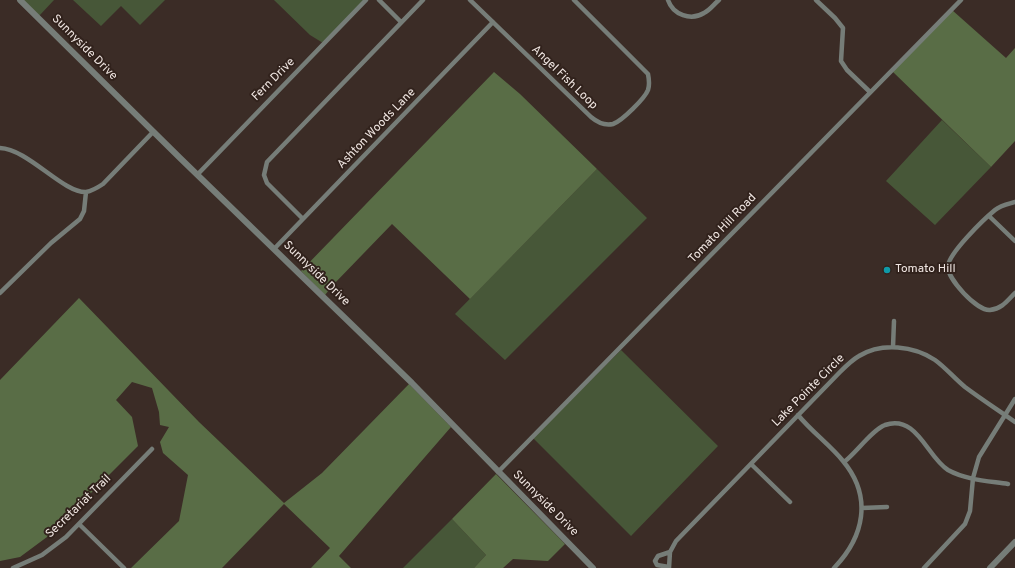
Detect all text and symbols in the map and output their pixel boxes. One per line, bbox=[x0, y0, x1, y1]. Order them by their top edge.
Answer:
street label: Sunnyside Drive bbox=[48, 12, 120, 84]
street label: Angel Fish Loop bbox=[528, 43, 600, 113]
street label: Fern Drive bbox=[249, 55, 299, 105]
street label: Ashton Woods Lane bbox=[335, 86, 419, 172]
street label: Tomato Hill Road bbox=[686, 191, 760, 267]
street label: Sunnyside Drive bbox=[280, 239, 352, 309]
place label: Tomato Hill bbox=[895, 263, 956, 277]
marker: Tomato Hill bbox=[882, 265, 892, 275]
street label: Lake Pointe Circle bbox=[770, 352, 848, 430]
street label: Sunnyside Drive bbox=[509, 468, 581, 540]
street label: Secretariat Trail bbox=[43, 472, 115, 542]

